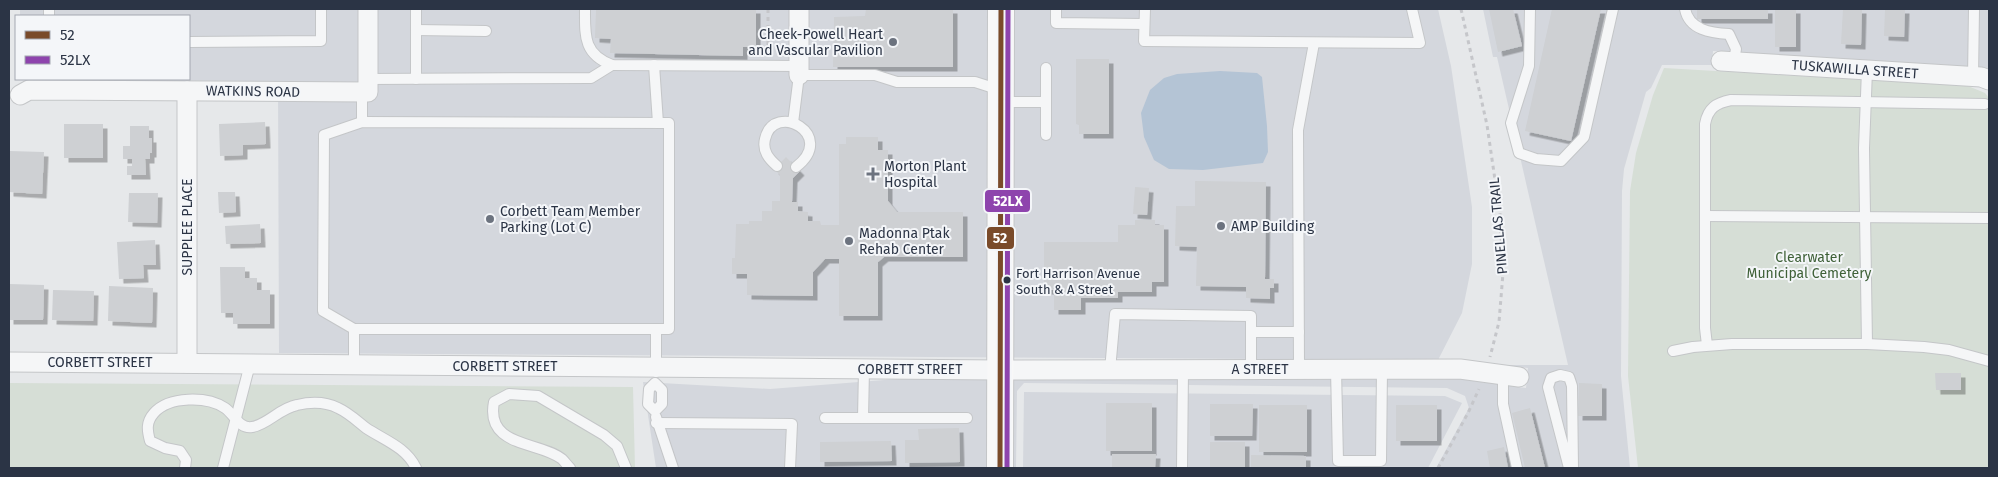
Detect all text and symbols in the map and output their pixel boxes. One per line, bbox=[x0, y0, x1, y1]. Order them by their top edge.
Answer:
legend bbox=[15, 15, 190, 80]
text: 52 bbox=[60, 26, 75, 44]
place label: Cheek-Powell Heart and Vascular Pavilion bbox=[748, 26, 884, 59]
marker: Cheek-Powell Heart and Vascular Pavilion bbox=[887, 36, 899, 48]
text: 52LX bbox=[60, 51, 91, 69]
street label: TUSKAWILLA STREET bbox=[1791, 57, 1920, 82]
street label: WATKINS ROAD bbox=[206, 82, 300, 101]
place label: Morton Plant Hospital bbox=[884, 158, 967, 191]
marker: Morton Plant Hospital bbox=[866, 167, 880, 181]
street label: PINELLAS TRAIL bbox=[1486, 177, 1511, 275]
street label: SUPPLEE PLACE bbox=[179, 178, 196, 276]
line badge: 52LX bbox=[984, 189, 1031, 213]
text: 52LX bbox=[993, 193, 1024, 210]
place label: Corbett Team Member Parking (Lot C) bbox=[500, 203, 641, 236]
marker: Corbett Team Member Parking (Lot C) bbox=[484, 213, 496, 225]
place label: AMP Building bbox=[1231, 218, 1315, 235]
marker: AMP Building bbox=[1215, 220, 1227, 232]
place label: Madonna Ptak Rehab Center bbox=[859, 225, 950, 258]
line badge: 52 bbox=[986, 226, 1015, 250]
text: 52 bbox=[993, 230, 1007, 247]
marker: Madonna Ptak Rehab Center bbox=[843, 235, 855, 247]
park label: Clearwater Municipal Cemetery bbox=[1747, 249, 1872, 282]
place label: Fort Harrison Avenue South & A Street bbox=[1016, 266, 1140, 297]
marker: Fort Harrison Avenue South & A Street bbox=[1002, 275, 1012, 285]
street label: CORBETT STREET bbox=[47, 354, 153, 371]
street label: CORBETT STREET bbox=[452, 358, 558, 375]
street label: CORBETT STREET bbox=[857, 361, 963, 378]
street label: A STREET bbox=[1232, 361, 1289, 378]

